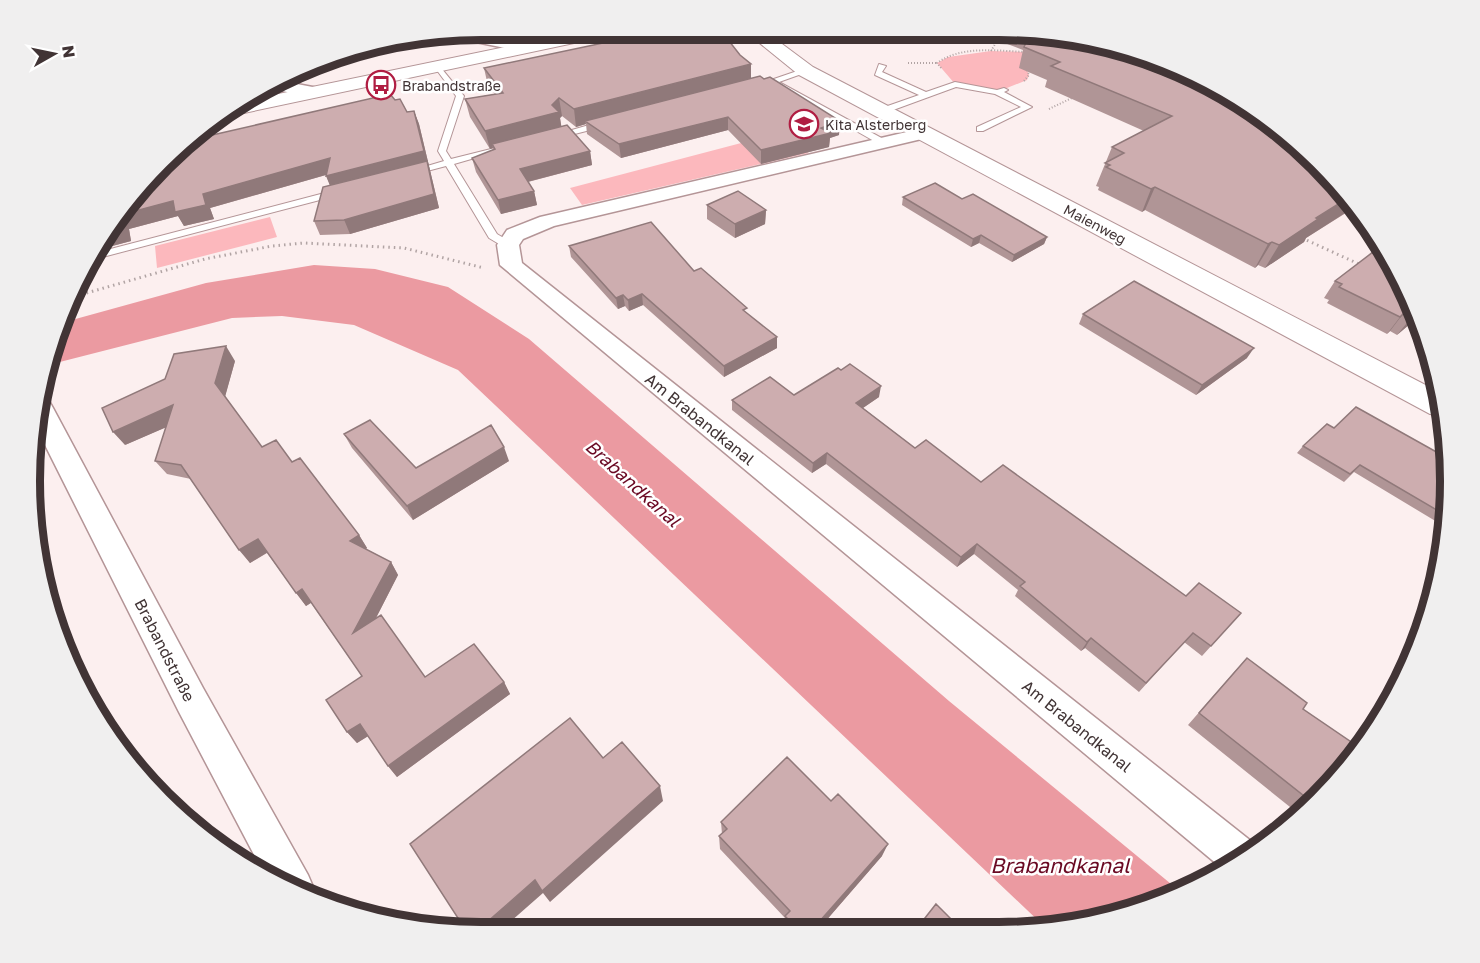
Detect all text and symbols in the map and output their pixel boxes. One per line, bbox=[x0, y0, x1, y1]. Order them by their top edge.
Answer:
north arrow bbox=[24, 24, 84, 84]
text: N bbox=[58, 44, 80, 59]
bus stop icon: Brabandstraße bbox=[365, 69, 397, 101]
place label: Brabandstraße bbox=[402, 77, 501, 94]
school or university icon: Kita Alsterberg bbox=[788, 108, 820, 140]
place label: Kita Alsterberg bbox=[825, 116, 926, 133]
street label: Maienweg bbox=[1061, 200, 1129, 248]
street label: Am Brabandkanal bbox=[641, 369, 759, 469]
water label: Brabandkanal bbox=[581, 435, 686, 532]
street label: Brabandstraße bbox=[130, 595, 200, 705]
street label: Am Brabandkanal bbox=[1018, 676, 1136, 776]
water label: Brabandkanal bbox=[990, 852, 1131, 878]

